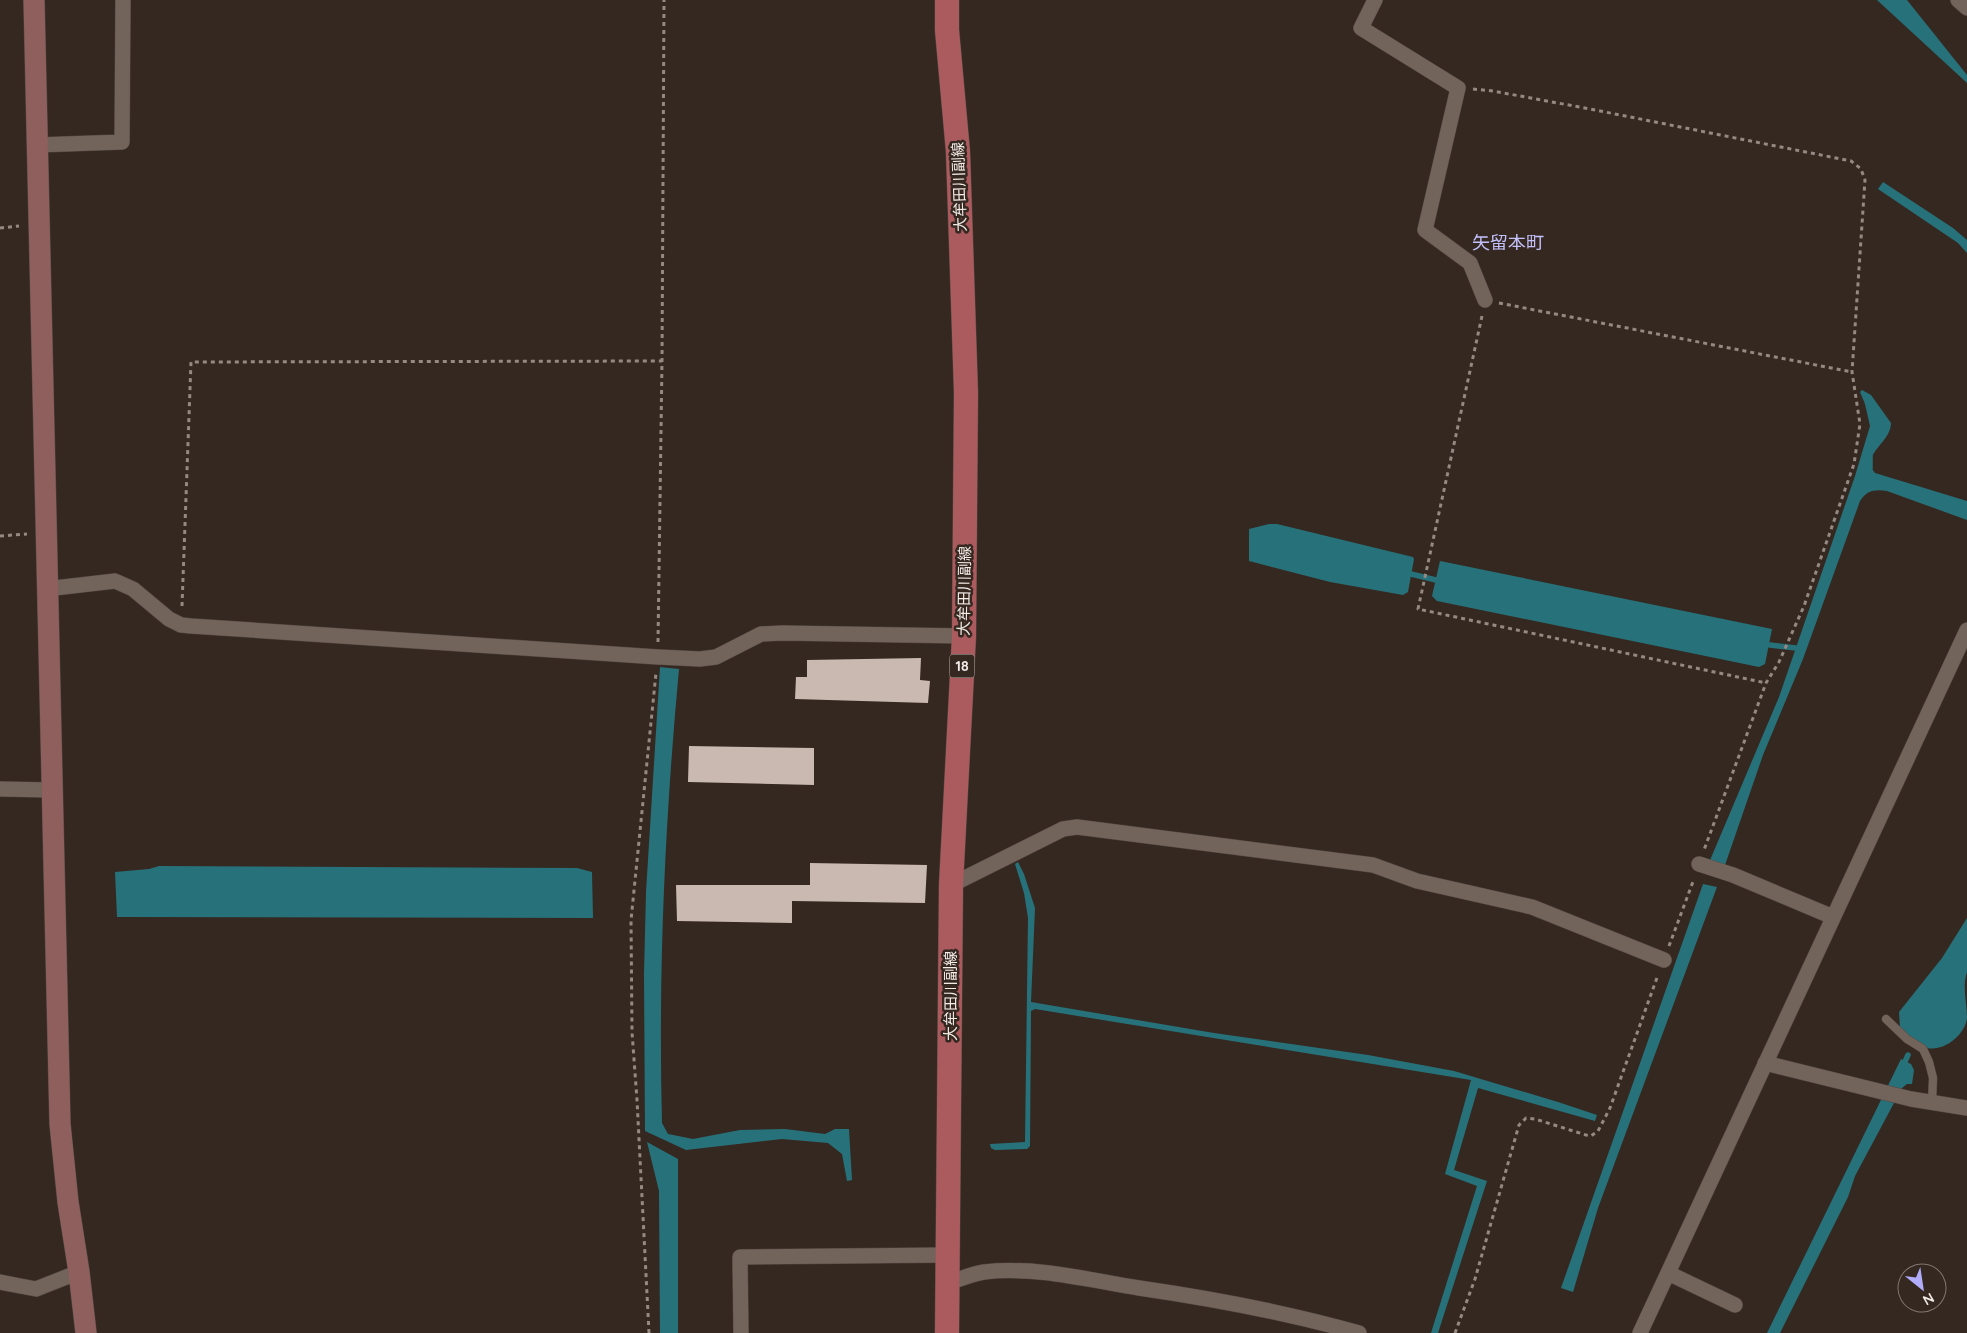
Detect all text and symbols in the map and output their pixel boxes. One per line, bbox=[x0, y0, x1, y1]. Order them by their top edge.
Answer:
street label: 大牟田川副線 bbox=[948, 142, 970, 232]
district label: 矢留本町 bbox=[1472, 231, 1544, 254]
street label: 大牟田川副線 bbox=[954, 546, 974, 636]
road number: 18 bbox=[950, 654, 974, 678]
street label: 大牟田川副線 bbox=[941, 951, 960, 1041]
north arrow bbox=[1897, 1263, 1947, 1313]
text: N bbox=[1920, 1289, 1937, 1310]

